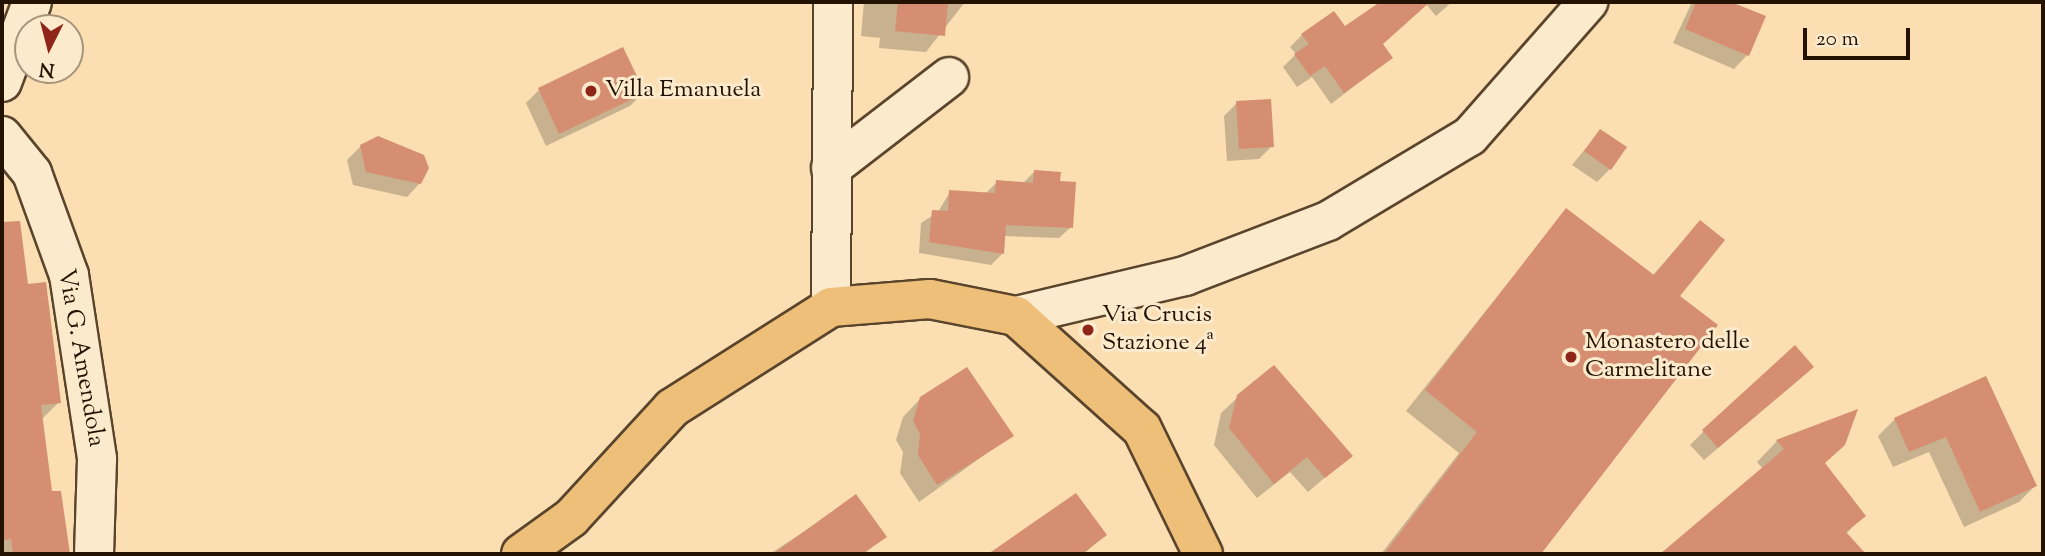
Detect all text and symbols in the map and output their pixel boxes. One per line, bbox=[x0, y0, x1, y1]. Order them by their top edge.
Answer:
north arrow bbox=[14, 14, 84, 84]
scale bar bbox=[1807, 14, 1914, 58]
text: 20 m bbox=[1816, 25, 1859, 55]
text: N bbox=[38, 54, 56, 83]
place label: Villa Emanuela bbox=[605, 77, 761, 105]
marker: Villa Emanuela bbox=[583, 83, 599, 99]
street label: Via G. Amendola bbox=[50, 267, 110, 449]
place label: Via Crucis Stazione 4ª bbox=[1102, 302, 1214, 358]
marker: Via Crucis Stazione 4ª bbox=[1080, 322, 1096, 338]
place label: Monastero delle Carmelitane bbox=[1585, 329, 1750, 385]
marker: Monastero delle Carmelitane bbox=[1563, 349, 1579, 365]

